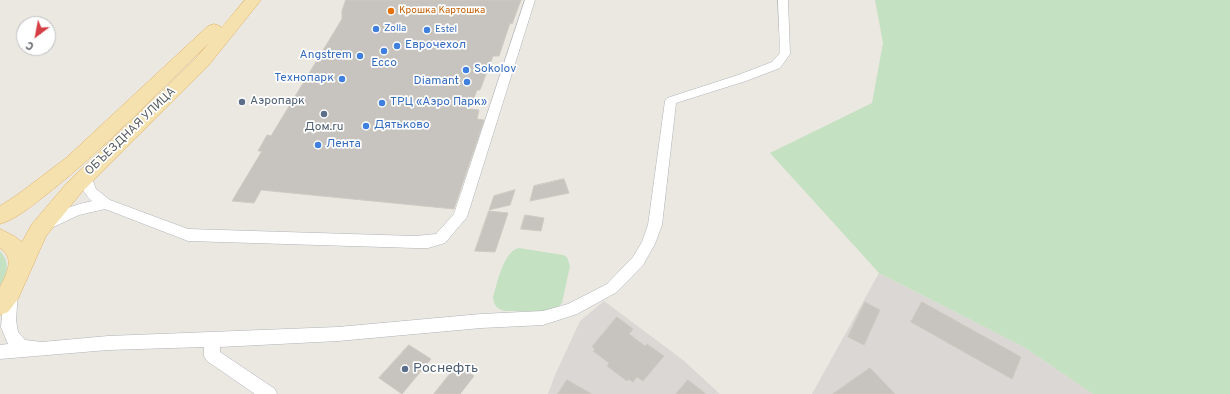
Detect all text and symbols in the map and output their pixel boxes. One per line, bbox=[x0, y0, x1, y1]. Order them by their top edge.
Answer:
place label: Крошка Картошка bbox=[399, 5, 485, 17]
marker: Крошка Картошка bbox=[386, 6, 396, 16]
north arrow bbox=[16, 16, 56, 56]
place label: Zolla bbox=[384, 23, 406, 35]
marker: Zolla bbox=[371, 24, 381, 34]
place label: Estel bbox=[435, 24, 457, 36]
marker: Estel bbox=[422, 25, 432, 35]
text: С bbox=[23, 38, 37, 53]
place label: Еврочехол bbox=[405, 39, 466, 53]
marker: Еврочехол bbox=[392, 41, 402, 51]
marker: Ecco bbox=[379, 46, 389, 56]
place label: Angstrem bbox=[299, 49, 352, 63]
marker: Angstrem bbox=[355, 51, 365, 61]
place label: Ecco bbox=[371, 57, 397, 71]
place label: Sokolov bbox=[474, 63, 516, 77]
marker: Sokolov bbox=[461, 65, 471, 75]
place label: Технопарк bbox=[274, 72, 334, 86]
marker: Технопарк bbox=[337, 74, 347, 84]
place label: Diamant bbox=[413, 75, 459, 89]
marker: Diamant bbox=[462, 77, 472, 87]
street label: ОБЪЕЗДНАЯ УЛИЦА bbox=[83, 85, 179, 179]
place label: Аэропарк bbox=[250, 95, 305, 109]
place label: ТРЦ «Аэро Парк» bbox=[390, 96, 487, 110]
marker: Аэропарк bbox=[237, 97, 247, 107]
marker: ТРЦ «Аэро Парк» bbox=[377, 98, 387, 108]
marker: Дом.ru bbox=[319, 109, 329, 119]
place label: Дятьково bbox=[374, 119, 430, 133]
place label: Дом.ru bbox=[304, 121, 344, 135]
marker: Дятьково bbox=[361, 121, 371, 131]
place label: Лента bbox=[326, 138, 361, 152]
marker: Лента bbox=[313, 140, 323, 150]
place label: Роснефть bbox=[413, 361, 478, 377]
marker: Роснефть bbox=[400, 364, 410, 374]

